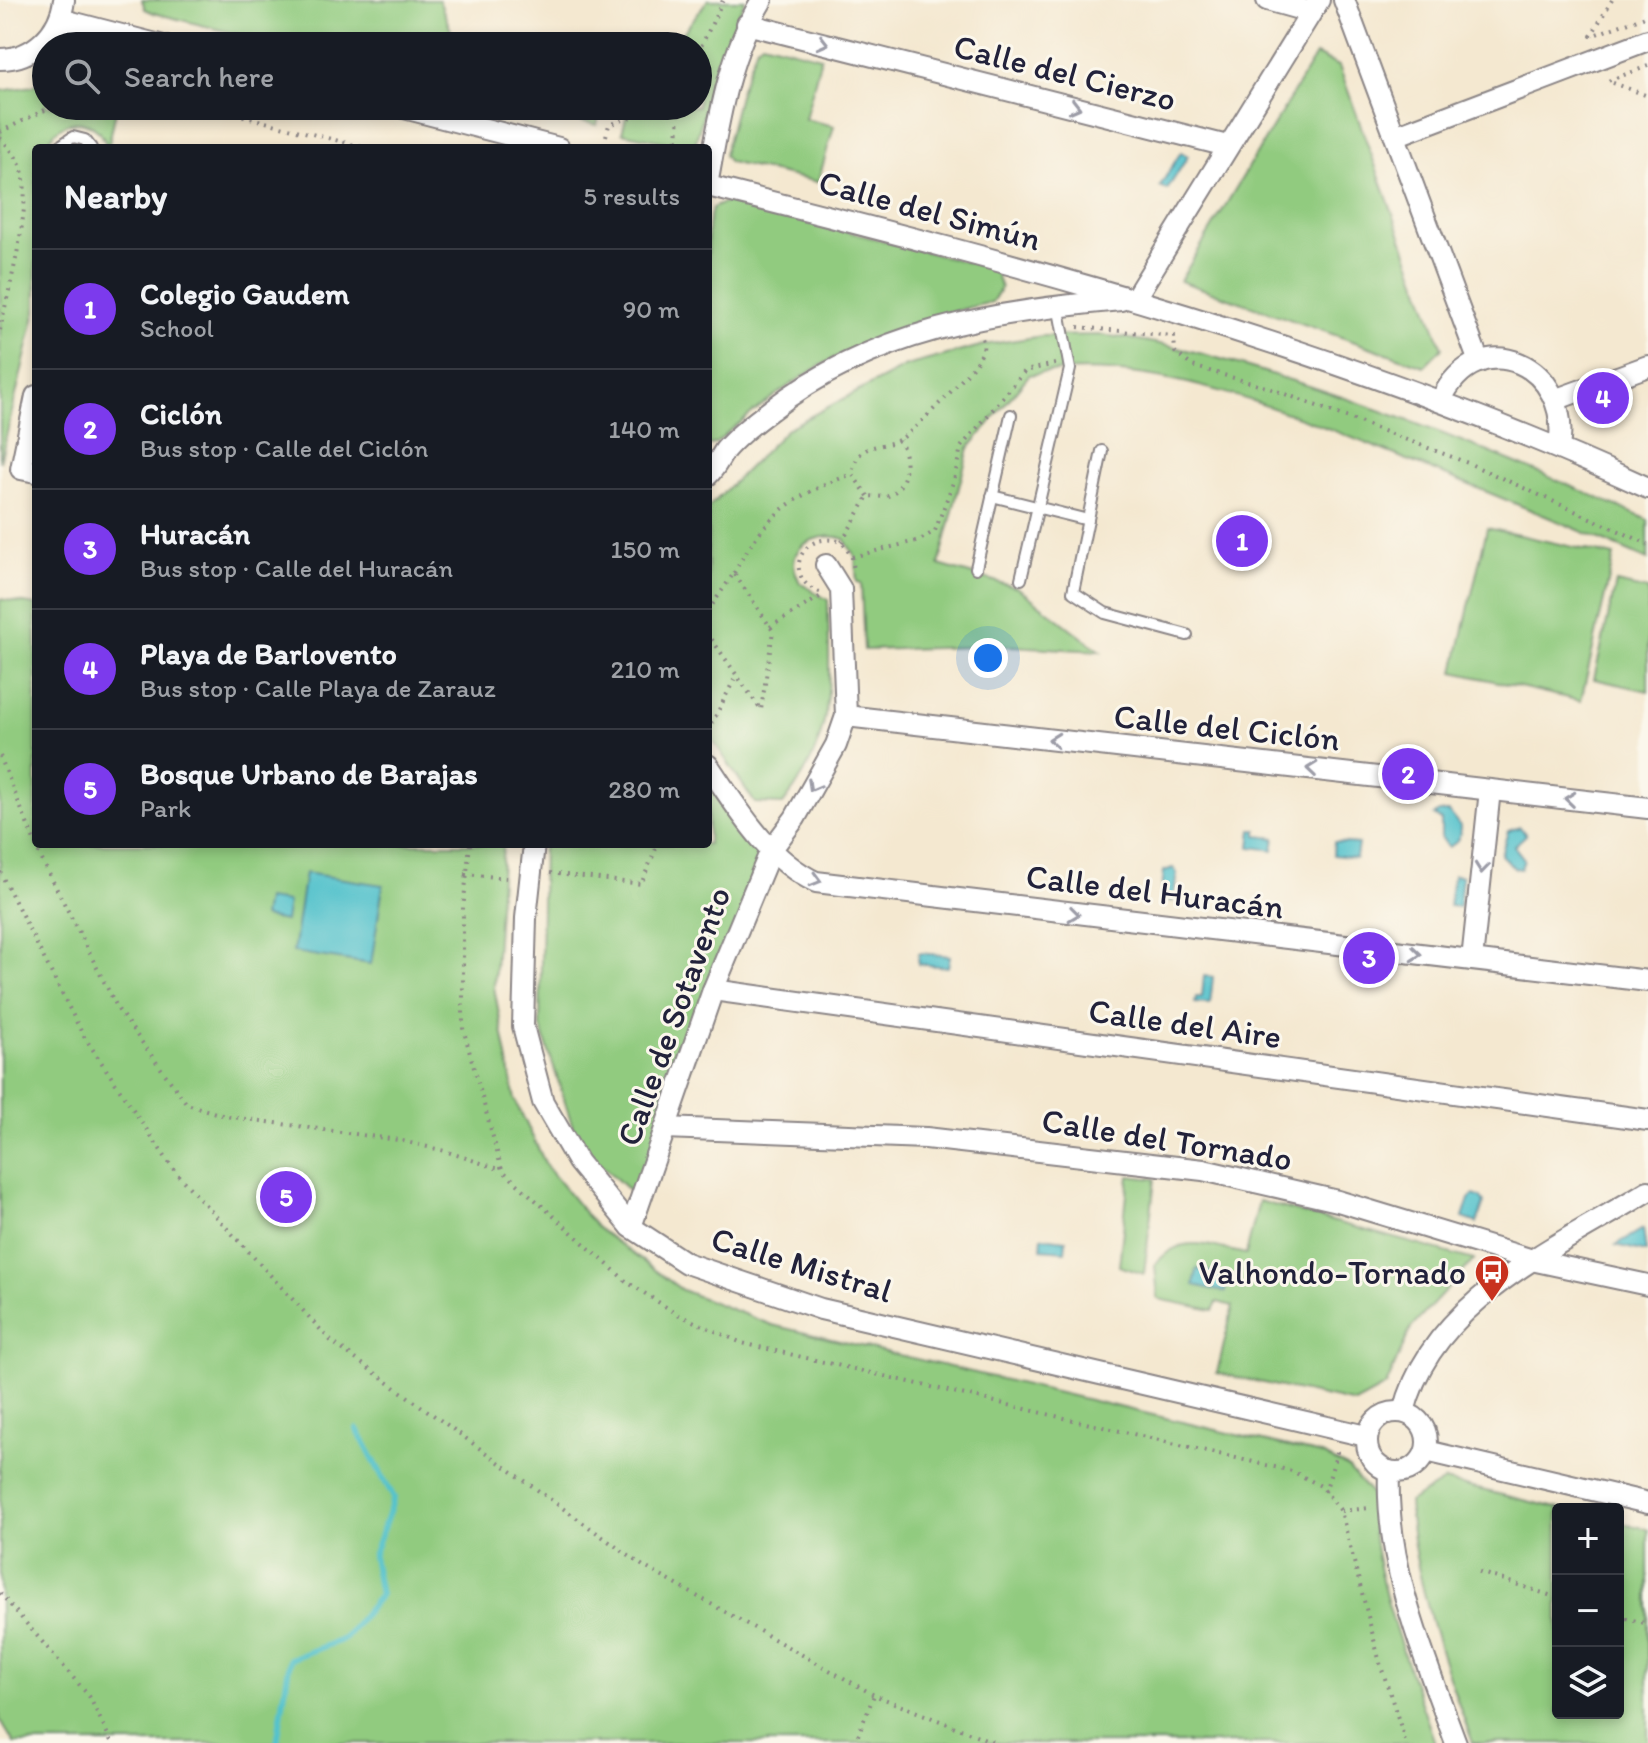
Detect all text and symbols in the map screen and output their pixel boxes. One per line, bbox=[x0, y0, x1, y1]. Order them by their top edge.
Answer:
street label: Calle del Cierzo bbox=[950, 25, 1180, 120]
search box bbox=[32, 32, 712, 120]
one-way arrow bbox=[815, 34, 829, 51]
icon: search bbox=[60, 54, 104, 98]
text: Search here bbox=[124, 58, 274, 95]
one-way arrow bbox=[1068, 98, 1081, 115]
street label: Calle del Simún bbox=[814, 161, 1045, 260]
text: Nearby bbox=[64, 176, 167, 217]
text: 5 results bbox=[583, 180, 680, 212]
text: Colegio Gaudem bbox=[140, 275, 349, 312]
text: 1 bbox=[84, 293, 96, 325]
text: 90 m bbox=[623, 293, 680, 325]
text: School bbox=[140, 312, 214, 344]
pin: 4 bbox=[1577, 368, 1629, 428]
text: Ciclón bbox=[140, 395, 222, 432]
text: 2 bbox=[83, 413, 97, 445]
text: 140 m bbox=[609, 413, 680, 445]
text: Bus stop · Calle del Ciclón bbox=[140, 432, 428, 464]
pin: 1 bbox=[1216, 511, 1268, 571]
text: Huracán bbox=[140, 515, 250, 552]
text: 3 bbox=[83, 533, 97, 565]
text: 150 m bbox=[611, 533, 680, 565]
text: Bus stop · Calle del Huracán bbox=[140, 552, 453, 584]
text: Playa de Barlovento bbox=[140, 635, 397, 672]
your location bbox=[968, 638, 1008, 678]
text: 4 bbox=[82, 653, 98, 685]
text: 210 m bbox=[611, 653, 680, 685]
text: Bus stop · Calle Playa de Zarauz bbox=[140, 672, 496, 704]
street label: Calle del Ciclón bbox=[1112, 695, 1342, 760]
one-way arrow bbox=[1047, 731, 1060, 748]
pin: 2 bbox=[1382, 744, 1434, 804]
text: Bosque Urbano de Barajas bbox=[140, 755, 478, 792]
one-way arrow bbox=[1305, 761, 1318, 778]
text: 5 bbox=[83, 773, 97, 805]
text: 280 m bbox=[608, 773, 680, 805]
one-way arrow bbox=[807, 777, 823, 791]
one-way arrow bbox=[1564, 791, 1577, 808]
text: Park bbox=[140, 792, 191, 824]
street label: Calle del Huracán bbox=[1024, 855, 1286, 928]
one-way arrow bbox=[1473, 862, 1490, 875]
one-way arrow bbox=[809, 871, 823, 887]
street label: Calle de Sotavento bbox=[608, 881, 739, 1151]
one-way arrow bbox=[1068, 905, 1081, 922]
pin: 3 bbox=[1343, 928, 1395, 988]
one-way arrow bbox=[1409, 946, 1422, 963]
street label: Calle del Aire bbox=[1086, 990, 1284, 1057]
street label: Calle del Tornado bbox=[1039, 1099, 1295, 1180]
pin: 5 bbox=[260, 1167, 312, 1227]
street label: Calle Mistral bbox=[706, 1218, 898, 1312]
place label: Valhondo-Tornado bbox=[1198, 1252, 1466, 1293]
bus stop icon: Valhondo-Tornado bbox=[1473, 1253, 1511, 1303]
map controls bbox=[1552, 1503, 1624, 1719]
button: + bbox=[1552, 1503, 1624, 1575]
button: − bbox=[1552, 1575, 1624, 1647]
button: layers bbox=[1552, 1647, 1624, 1719]

